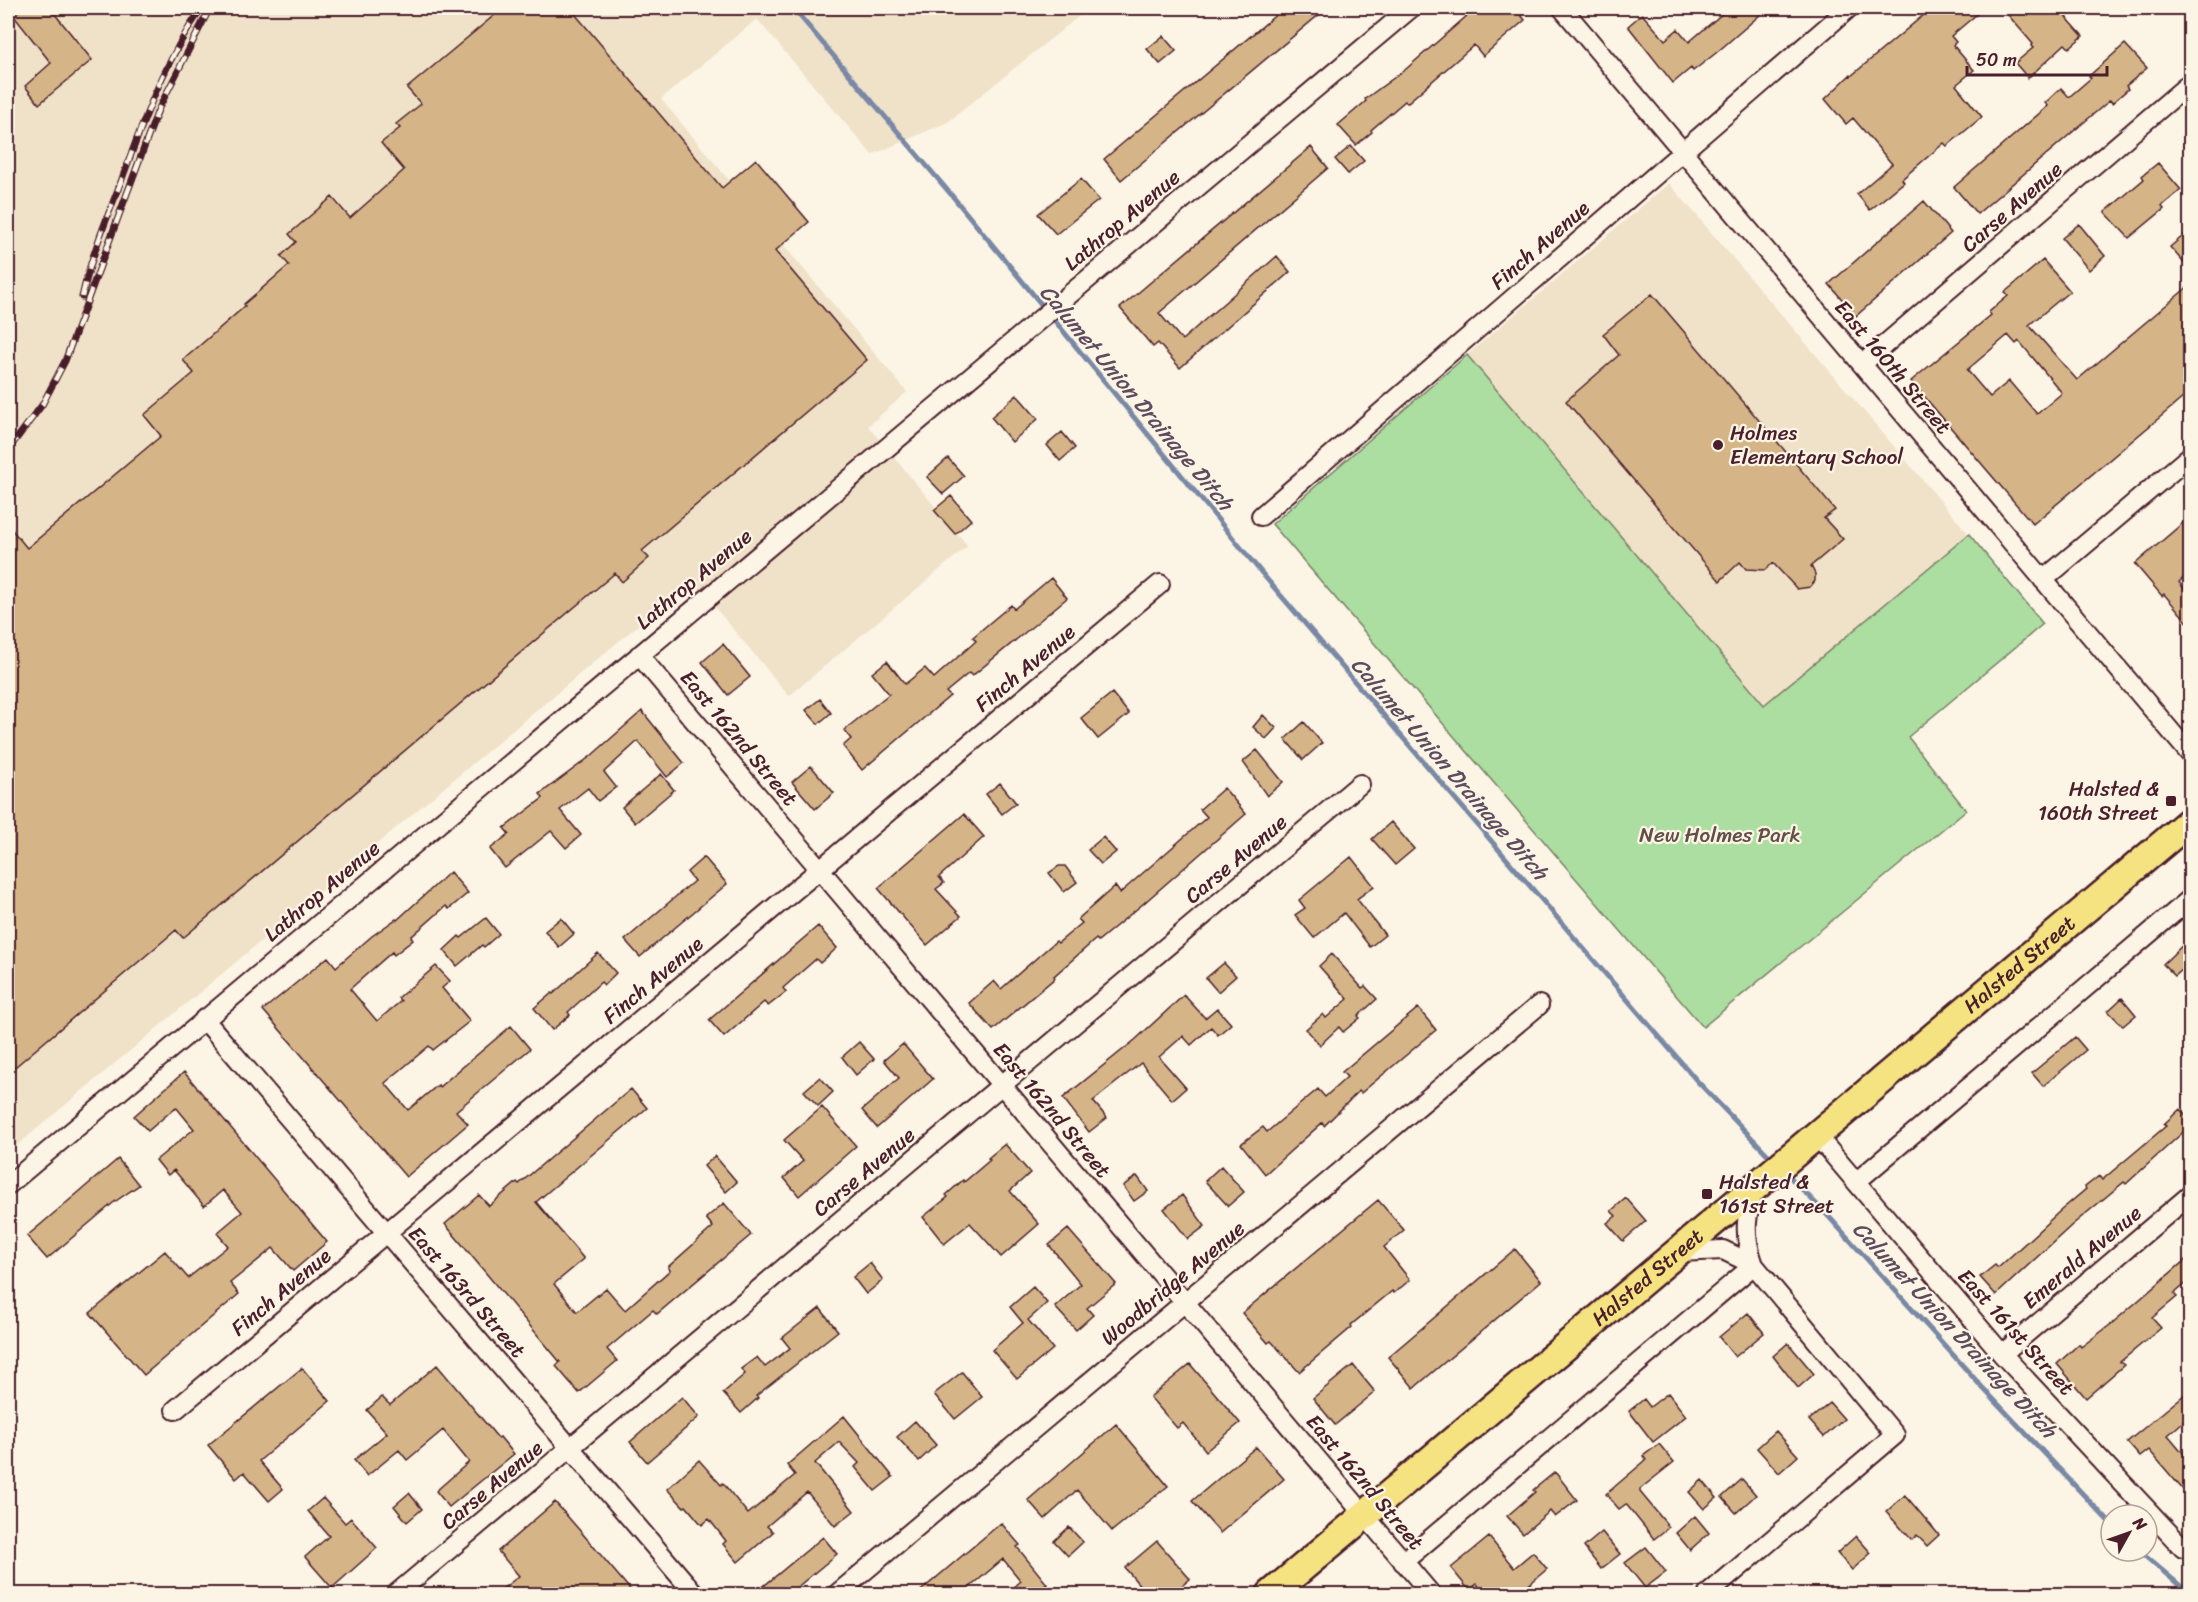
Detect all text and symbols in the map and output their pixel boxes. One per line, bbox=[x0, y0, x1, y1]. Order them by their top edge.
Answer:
scale bar bbox=[1967, 39, 2106, 77]
text: 50 m bbox=[1976, 44, 2017, 76]
street label: Carse Avenue bbox=[1952, 151, 2072, 262]
street label: Lathrop Avenue bbox=[1055, 159, 1189, 281]
street label: Finch Avenue bbox=[1481, 190, 1599, 300]
water label: Calumet Union Drainage Ditch bbox=[1030, 275, 1245, 521]
street label: East 160th Street bbox=[1825, 291, 1961, 443]
place label: Holmes Elementary School bbox=[1730, 414, 1904, 476]
marker: Holmes Elementary School bbox=[1711, 438, 1725, 452]
street label: Lathrop Avenue bbox=[627, 518, 761, 640]
street label: Finch Avenue bbox=[966, 614, 1084, 722]
water label: Calumet Union Drainage Ditch bbox=[1341, 647, 1560, 891]
street label: East 162nd Street bbox=[670, 661, 808, 815]
place label: Halsted & 160th Street bbox=[2038, 770, 2159, 832]
marker: Halsted & 160th Street bbox=[2164, 794, 2178, 808]
street label: Carse Avenue bbox=[1176, 804, 1296, 914]
park label: New Holmes Park bbox=[1639, 816, 1801, 854]
street label: Lathrop Avenue bbox=[255, 830, 389, 952]
street label: Halsted Street bbox=[1954, 905, 2084, 1023]
street label: Finch Avenue bbox=[594, 926, 712, 1034]
street label: East 162nd Street bbox=[983, 1033, 1121, 1187]
street label: Carse Avenue bbox=[804, 1117, 924, 1227]
place label: Halsted & 161st Street bbox=[1719, 1163, 1834, 1225]
marker: Halsted & 161st Street bbox=[1700, 1187, 1714, 1201]
street label: Emerald Avenue bbox=[2013, 1195, 2151, 1319]
street label: Woodbridge Avenue bbox=[1092, 1211, 1254, 1355]
water label: Calumet Union Drainage Ditch bbox=[1843, 1211, 2068, 1449]
street label: East 163rd Street bbox=[398, 1217, 536, 1367]
street label: Halsted Street bbox=[1582, 1218, 1713, 1336]
street label: Finch Avenue bbox=[222, 1238, 340, 1346]
street label: East 161st Street bbox=[1948, 1259, 2084, 1405]
street label: East 162nd Street bbox=[1296, 1405, 1434, 1559]
street label: Carse Avenue bbox=[432, 1430, 552, 1540]
north arrow bbox=[2099, 1503, 2159, 1563]
text: N bbox=[2125, 1509, 2155, 1538]

